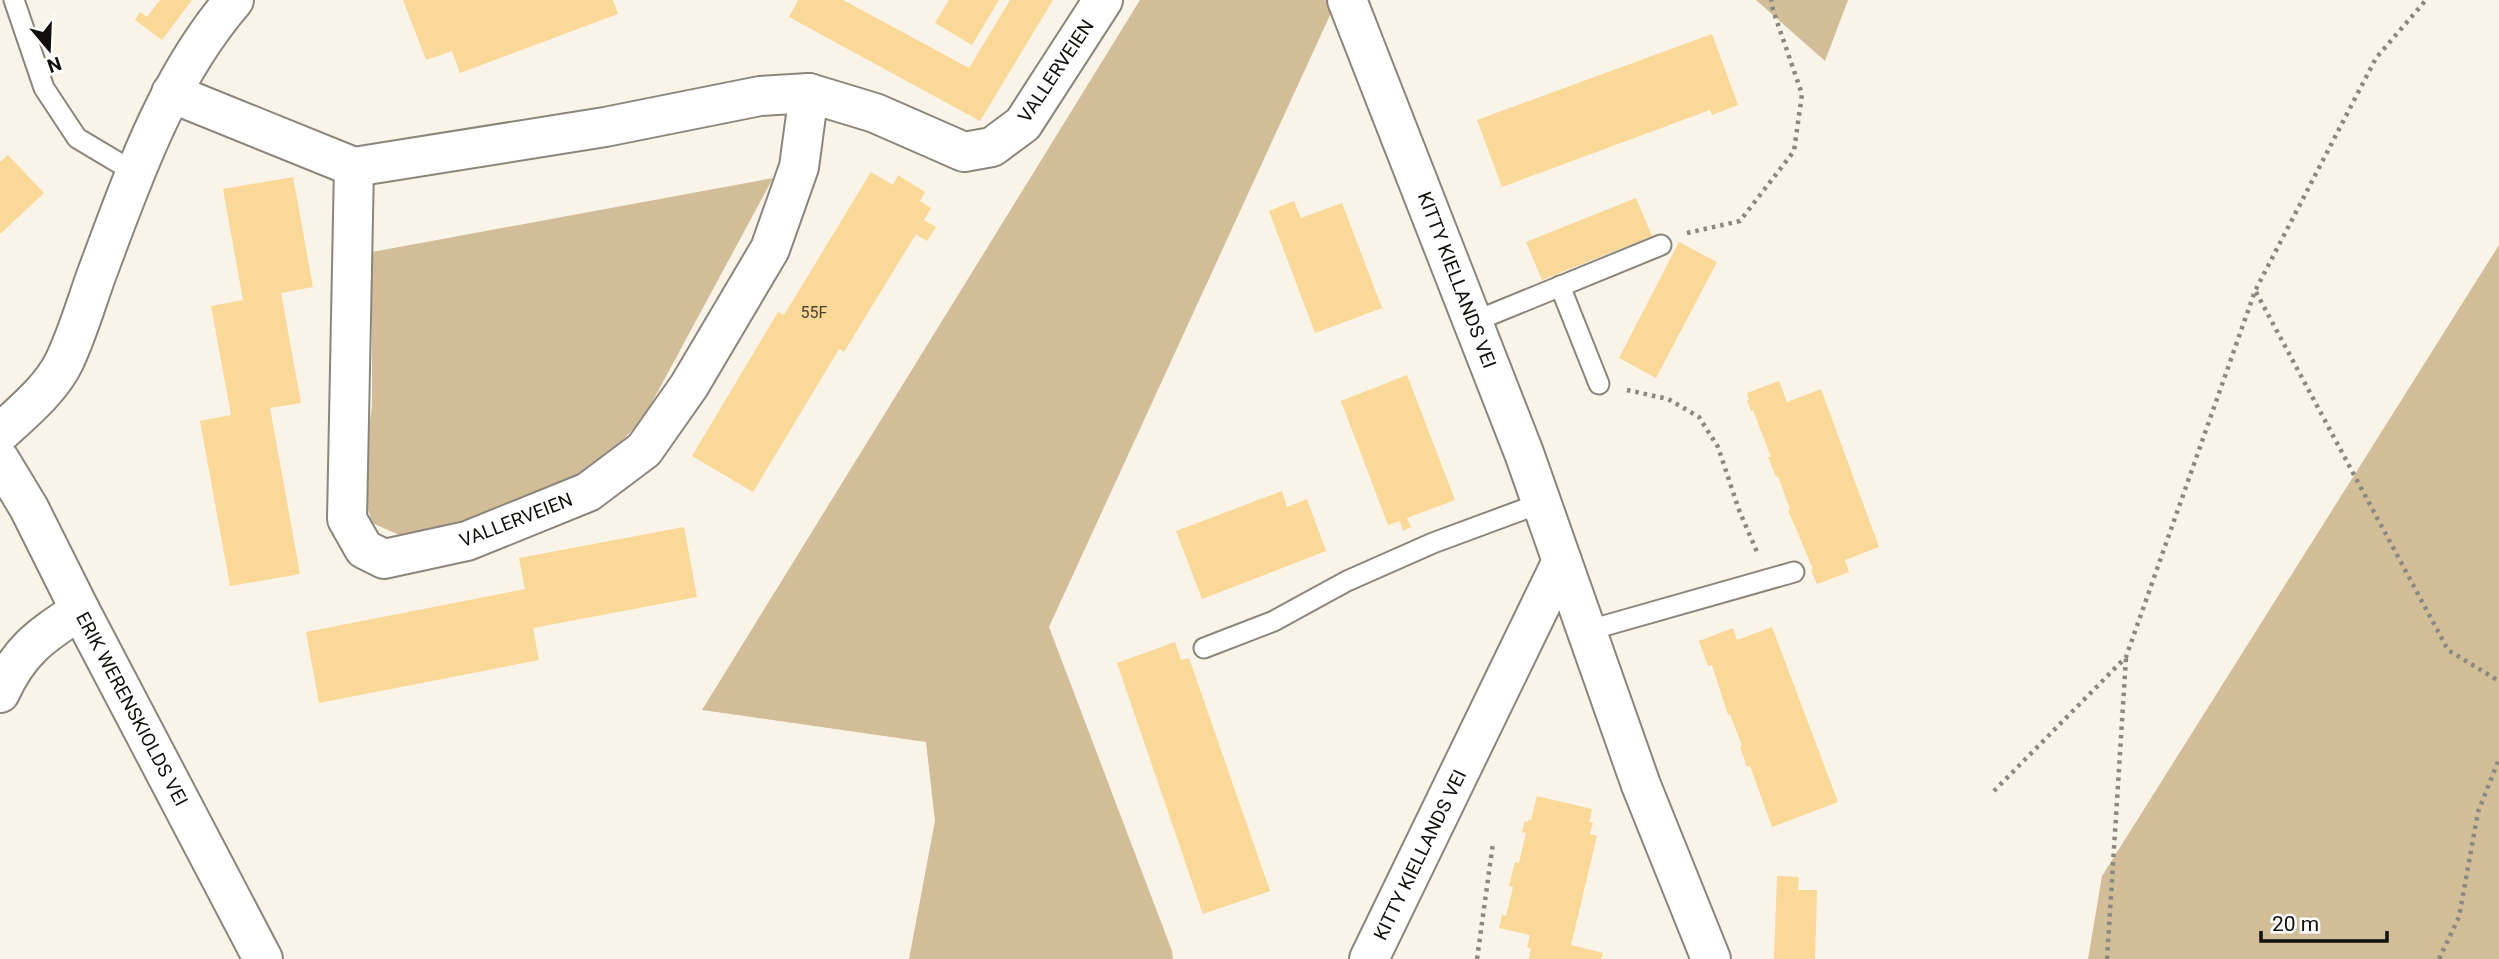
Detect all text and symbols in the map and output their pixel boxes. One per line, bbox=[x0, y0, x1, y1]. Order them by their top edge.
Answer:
north arrow bbox=[14, 14, 84, 84]
street label: VALLERVEIEN bbox=[1013, 15, 1099, 127]
text: N bbox=[44, 52, 64, 78]
street label: KITTY KIELLANDS VEI bbox=[1413, 189, 1501, 371]
house number: 55F bbox=[801, 303, 828, 322]
street label: VALLERVEIEN bbox=[456, 488, 576, 552]
street label: ERIK WERENSKIOLDS VEI bbox=[71, 608, 193, 810]
street label: KITTY KIELLANDS VEI bbox=[1369, 766, 1471, 944]
scale bar bbox=[2261, 900, 2387, 944]
text: 20 m bbox=[2272, 912, 2319, 936]

